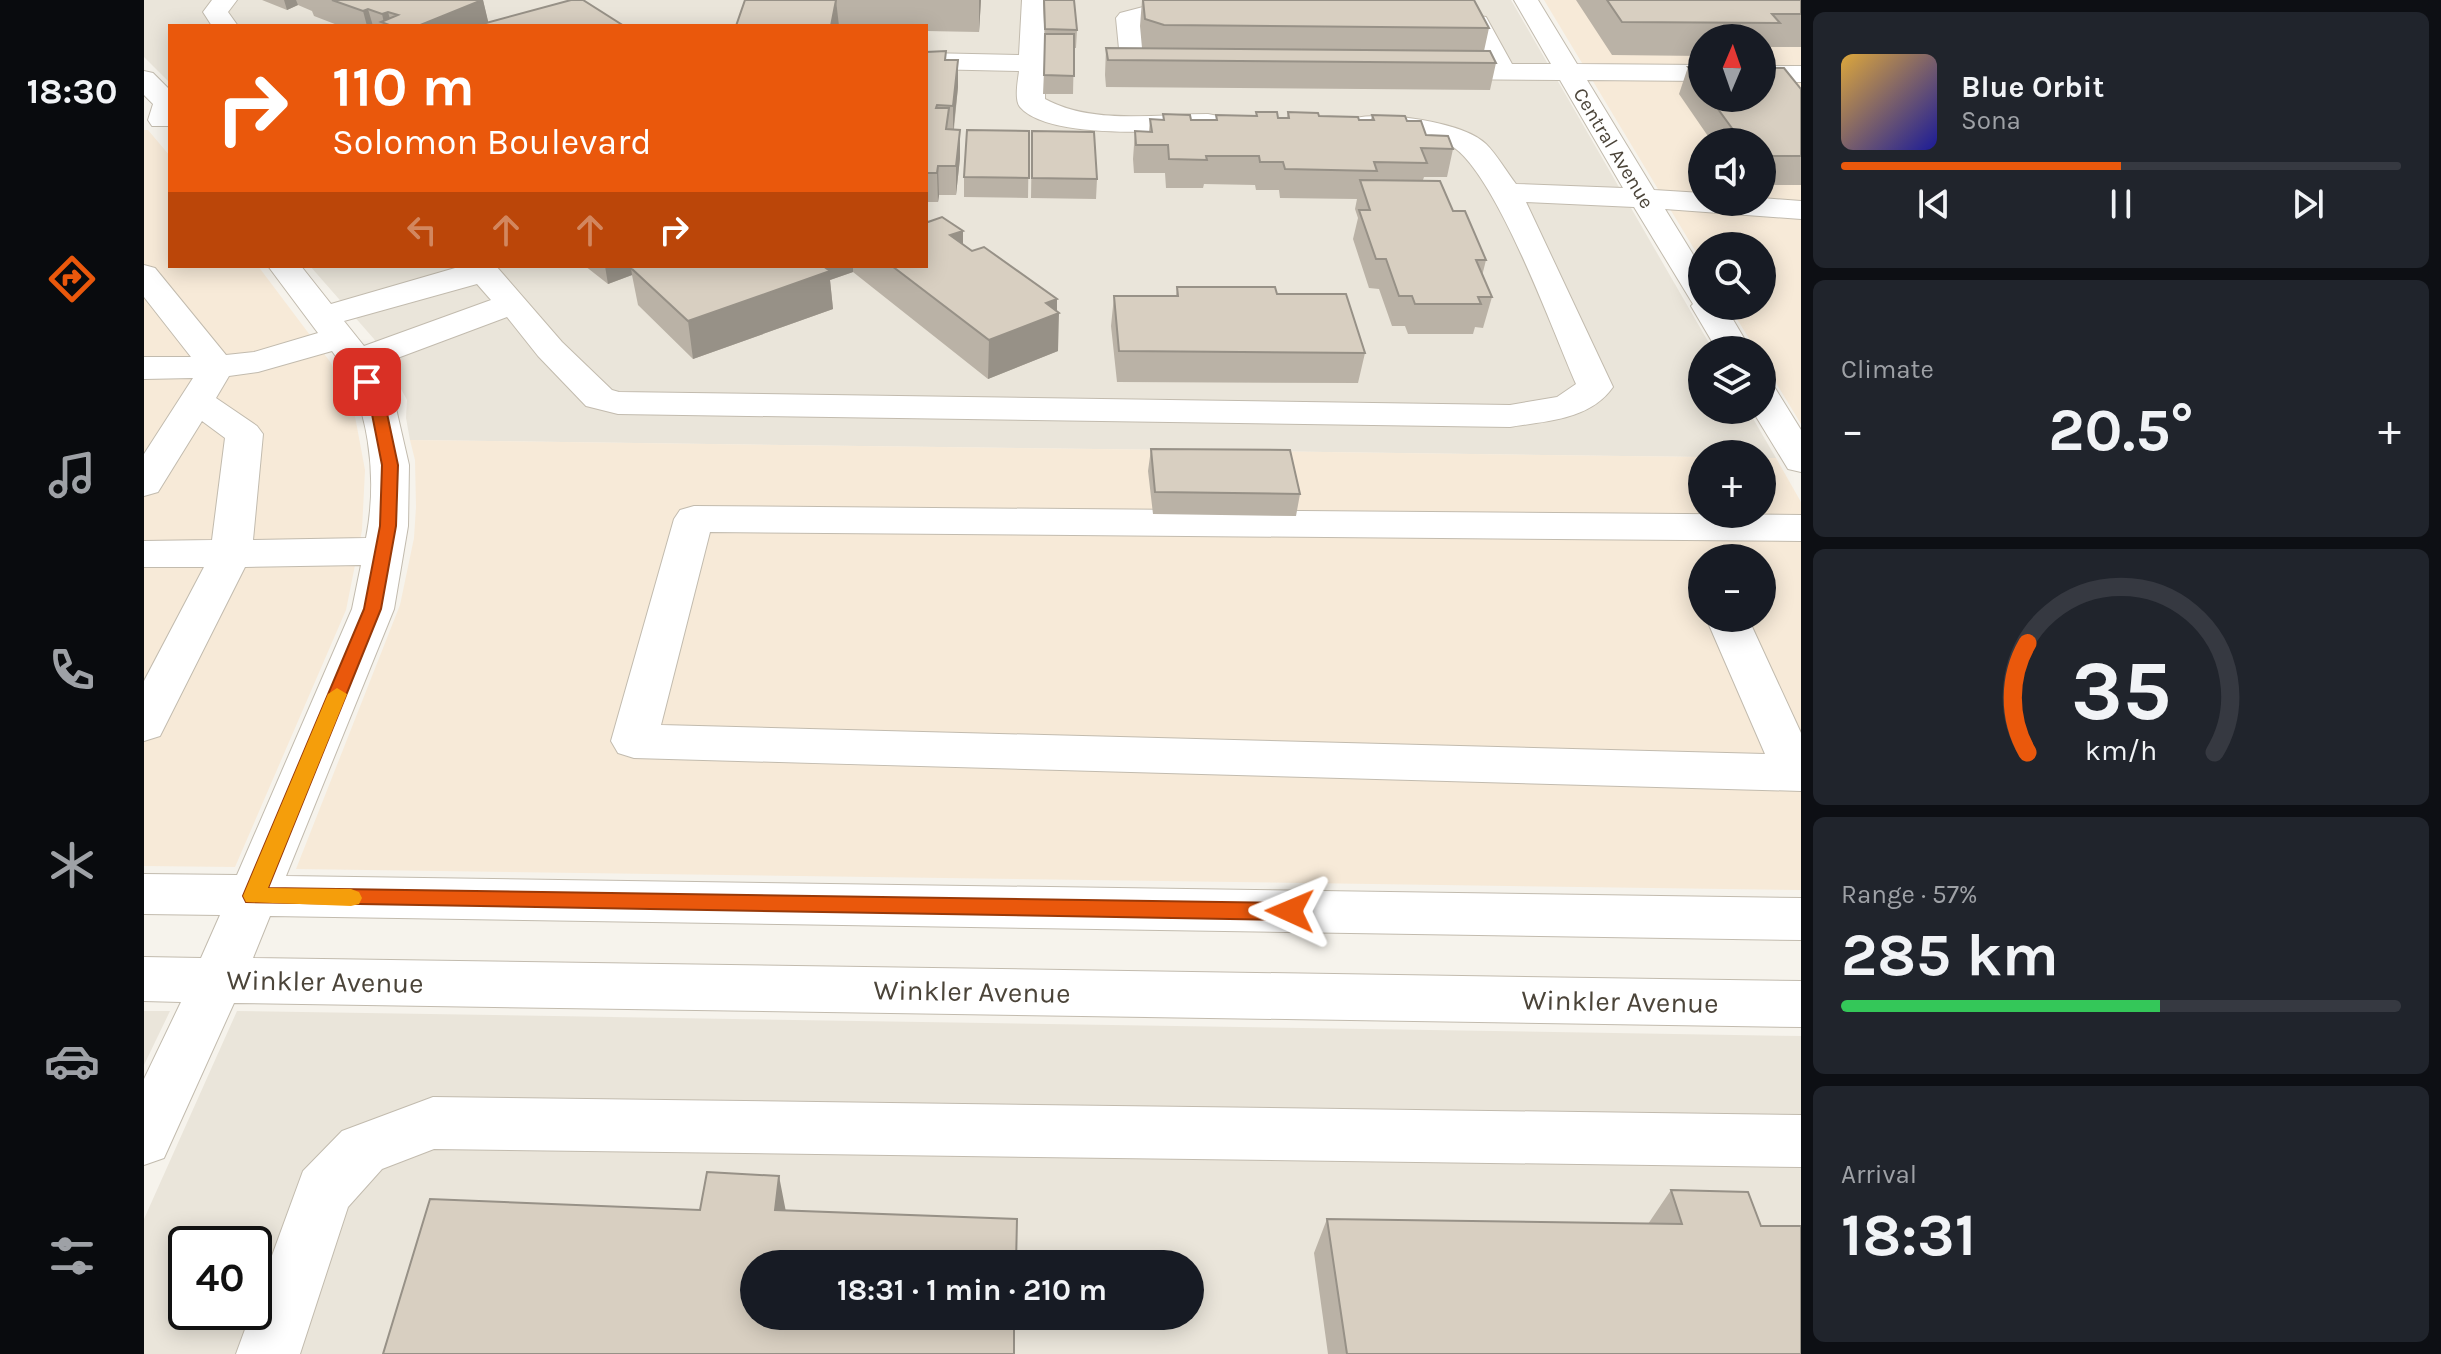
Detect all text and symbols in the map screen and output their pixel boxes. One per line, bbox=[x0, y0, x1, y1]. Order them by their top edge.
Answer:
north arrow bbox=[1688, 24, 1776, 112]
map controls bbox=[1688, 24, 1776, 632]
text: 110 m bbox=[332, 54, 475, 119]
icon: right bbox=[200, 56, 304, 160]
text: Blue Orbit bbox=[1961, 69, 2104, 105]
text: 18:30 bbox=[27, 70, 117, 112]
street label: Central Avenue bbox=[1569, 84, 1659, 213]
text: Sona bbox=[1961, 105, 2021, 136]
text: Solomon Boulevard bbox=[332, 121, 651, 163]
button: sound bbox=[1688, 128, 1776, 216]
icon: previous bbox=[1912, 182, 1956, 226]
icon: pause bbox=[2099, 182, 2143, 226]
icon: next bbox=[2286, 182, 2330, 226]
icon: left bbox=[400, 208, 444, 252]
icon: ahead bbox=[484, 208, 528, 252]
icon: ahead bbox=[568, 208, 612, 252]
icon: right bbox=[652, 208, 696, 252]
button: search bbox=[1688, 232, 1776, 320]
icon: directions bbox=[44, 251, 100, 307]
button: layers bbox=[1688, 336, 1776, 424]
pin bbox=[333, 348, 401, 416]
text: Climate bbox=[1841, 354, 1934, 385]
icon: arrive bbox=[345, 360, 389, 404]
text: 20.5° bbox=[2048, 395, 2194, 465]
text: − bbox=[1841, 405, 1864, 456]
text: + bbox=[2378, 405, 2401, 456]
button: + bbox=[1688, 440, 1776, 528]
icon: music bbox=[44, 447, 100, 503]
button: − bbox=[1688, 544, 1776, 632]
icon: phone bbox=[44, 642, 100, 698]
text: 35 bbox=[2071, 643, 2171, 740]
text: km/h bbox=[2085, 734, 2157, 767]
icon: climate bbox=[44, 837, 100, 893]
position arrow bbox=[1248, 869, 1332, 953]
text: Range · 57% bbox=[1841, 879, 1978, 910]
text: 285 km bbox=[1841, 920, 2059, 990]
street label: Winkler Avenue bbox=[226, 963, 424, 1000]
street label: Winkler Avenue bbox=[873, 973, 1071, 1010]
street label: Winkler Avenue bbox=[1521, 983, 1719, 1020]
icon: car bbox=[44, 1033, 100, 1089]
text: Arrival bbox=[1841, 1159, 1917, 1190]
text: 18:31 bbox=[1841, 1200, 1976, 1270]
speed limit sign: 40 bbox=[168, 1226, 272, 1330]
icon: filters bbox=[44, 1228, 100, 1284]
text: 18:31 · 1 min · 210 m bbox=[837, 1272, 1107, 1308]

